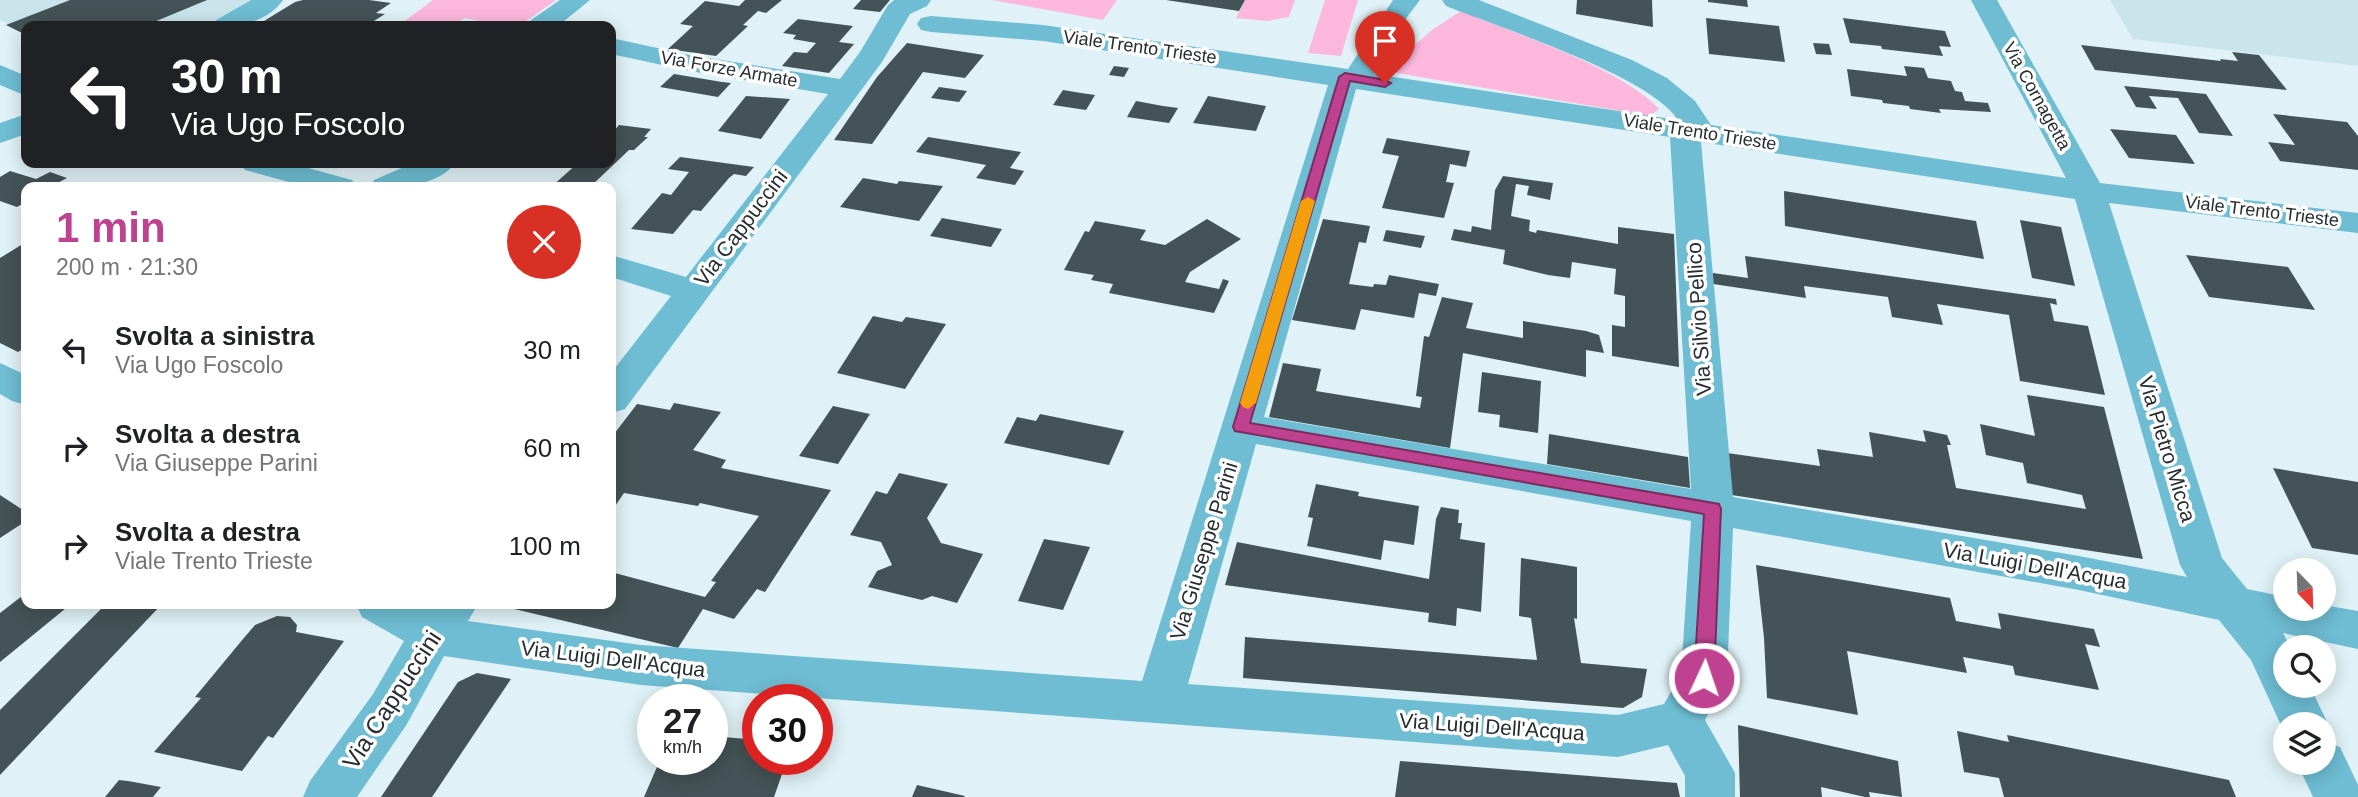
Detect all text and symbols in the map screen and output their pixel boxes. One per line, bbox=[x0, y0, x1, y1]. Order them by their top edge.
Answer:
pin bbox=[1355, 11, 1415, 83]
icon: arrive bbox=[1366, 22, 1404, 60]
street label: Viale Trento Trieste bbox=[1062, 26, 1218, 68]
street label: Via Cornagetta bbox=[1999, 39, 2075, 154]
street label: Via Forze Armate bbox=[659, 47, 799, 91]
icon: left bbox=[56, 49, 147, 140]
text: 30 m bbox=[171, 49, 283, 103]
text: Via Ugo Foscolo bbox=[171, 106, 405, 142]
street label: Viale Trento Trieste bbox=[1622, 110, 1778, 154]
street label: Via Cappuccini bbox=[689, 165, 792, 290]
street label: Viale Trento Trieste bbox=[2184, 192, 2340, 230]
text: 1 min bbox=[56, 204, 166, 251]
button: close bbox=[507, 205, 581, 279]
street label: Via Silvio Pellico bbox=[1682, 242, 1715, 396]
text: 200 m · 21:30 bbox=[56, 254, 198, 280]
text: Svolta a sinistra bbox=[115, 321, 314, 351]
icon: left bbox=[56, 331, 94, 369]
text: 30 m bbox=[523, 335, 581, 365]
text: Via Ugo Foscolo bbox=[115, 352, 283, 378]
street label: Via Pietro Micca bbox=[2134, 373, 2201, 525]
text: Svolta a destra bbox=[115, 419, 300, 449]
icon: right bbox=[56, 429, 94, 467]
text: 60 m bbox=[523, 433, 581, 463]
text: Via Giuseppe Parini bbox=[115, 450, 318, 476]
street label: Via Giuseppe Parini bbox=[1165, 459, 1242, 643]
text: Svolta a destra bbox=[115, 517, 300, 547]
icon: right bbox=[56, 527, 94, 565]
text: 100 m bbox=[509, 531, 581, 561]
street label: Via Luigi Dell'Acqua bbox=[1942, 538, 2129, 593]
text: Viale Trento Trieste bbox=[115, 548, 313, 574]
north arrow bbox=[2273, 558, 2336, 621]
map controls bbox=[2273, 558, 2336, 775]
street label: Via Cappuccini bbox=[337, 625, 446, 774]
button: search bbox=[2273, 635, 2336, 698]
street label: Via Luigi Dell'Acqua bbox=[519, 636, 707, 681]
position arrow bbox=[1667, 641, 1741, 715]
speed limit sign: 30 bbox=[742, 684, 833, 775]
text: 27 bbox=[663, 701, 702, 740]
street label: Via Luigi Dell'Acqua bbox=[1399, 709, 1586, 744]
button: layers bbox=[2273, 712, 2336, 775]
text: km/h bbox=[663, 737, 702, 757]

